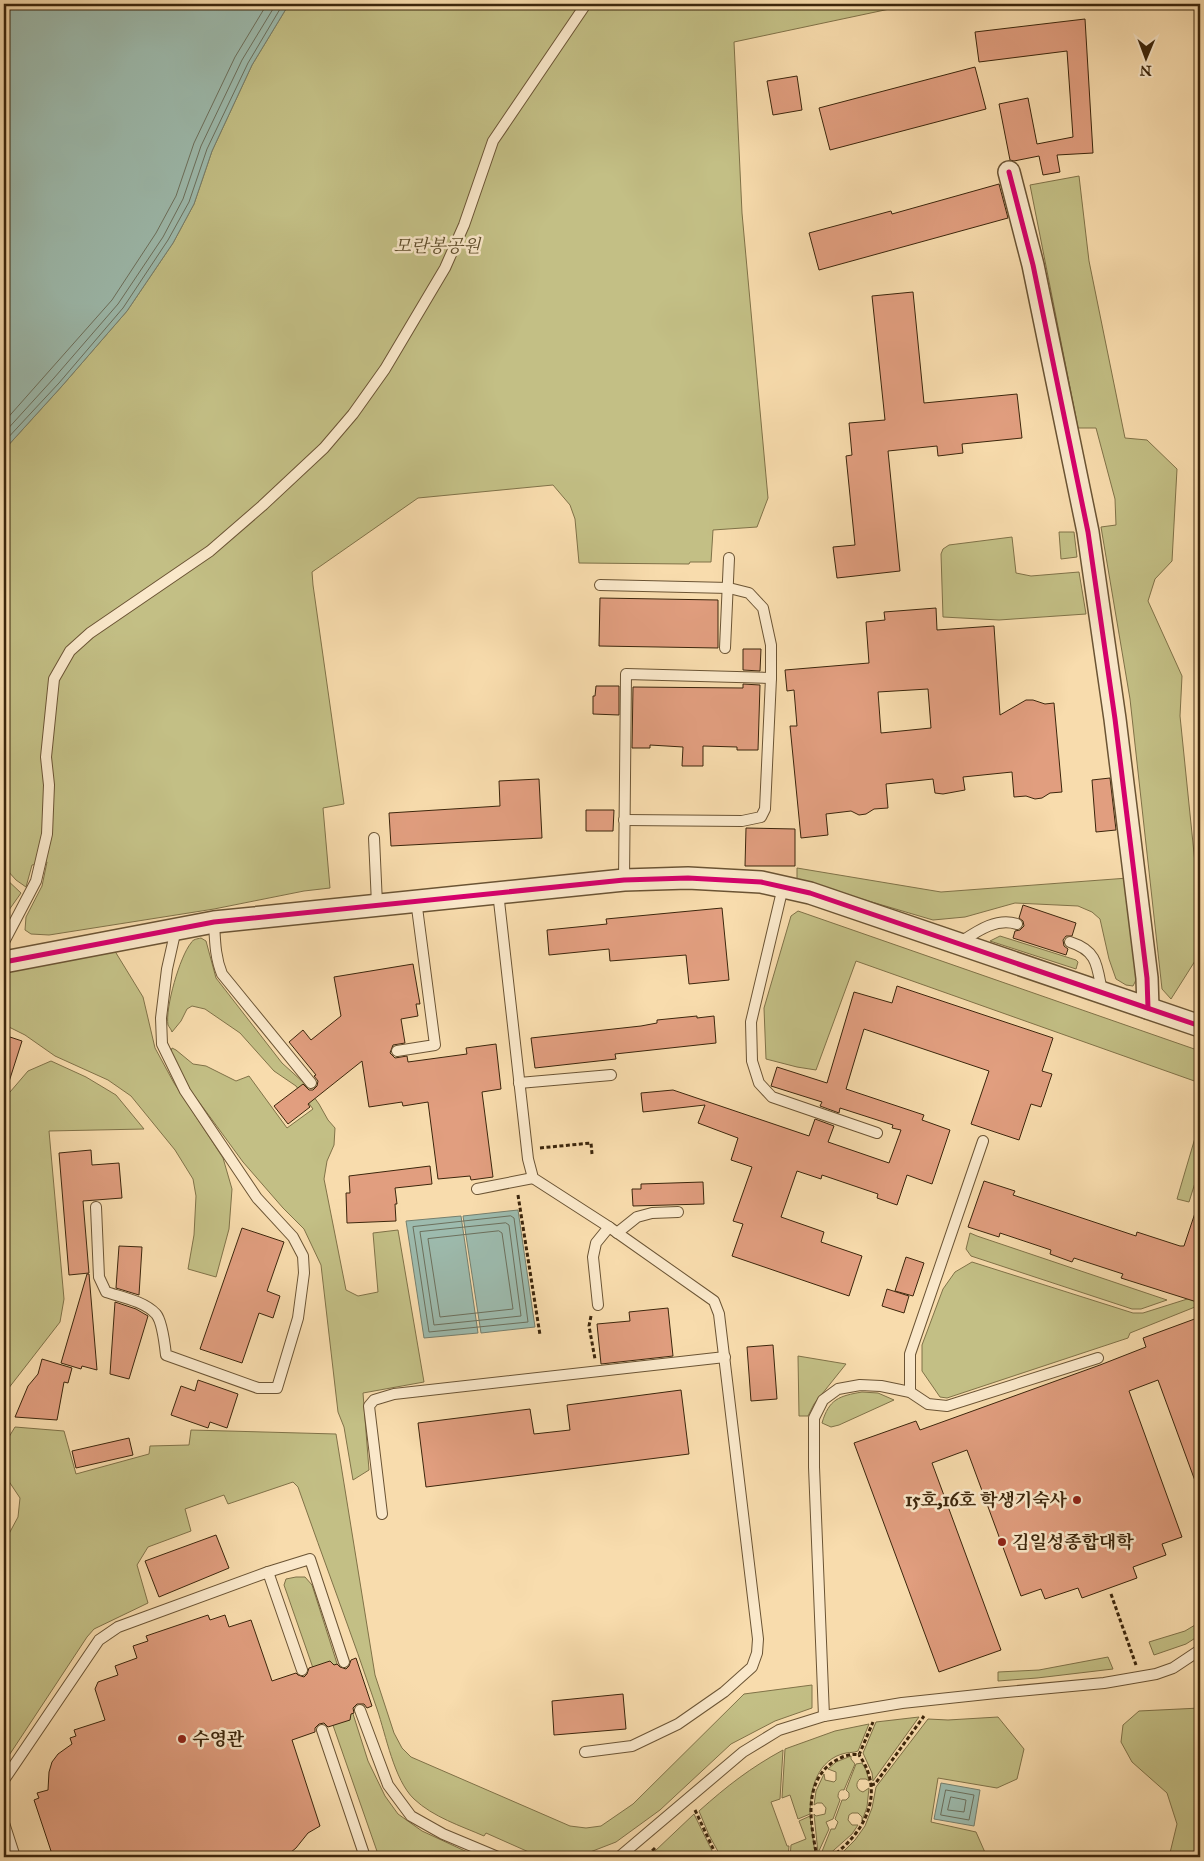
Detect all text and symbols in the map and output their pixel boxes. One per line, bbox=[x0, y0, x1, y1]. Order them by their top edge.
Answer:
north arrow bbox=[1122, 32, 1172, 82]
text: N bbox=[1140, 62, 1152, 79]
park label: 모란봉공원 bbox=[394, 235, 482, 257]
place label: 15호,16호 학생기숙사 bbox=[905, 1489, 1068, 1511]
marker: 15호,16호 학생기숙사 bbox=[1071, 1494, 1083, 1506]
place label: 김일성종합대학 bbox=[1012, 1531, 1134, 1553]
marker: 김일성종합대학 bbox=[996, 1536, 1008, 1548]
place label: 수영관 bbox=[192, 1728, 245, 1750]
marker: 수영관 bbox=[176, 1733, 188, 1745]

